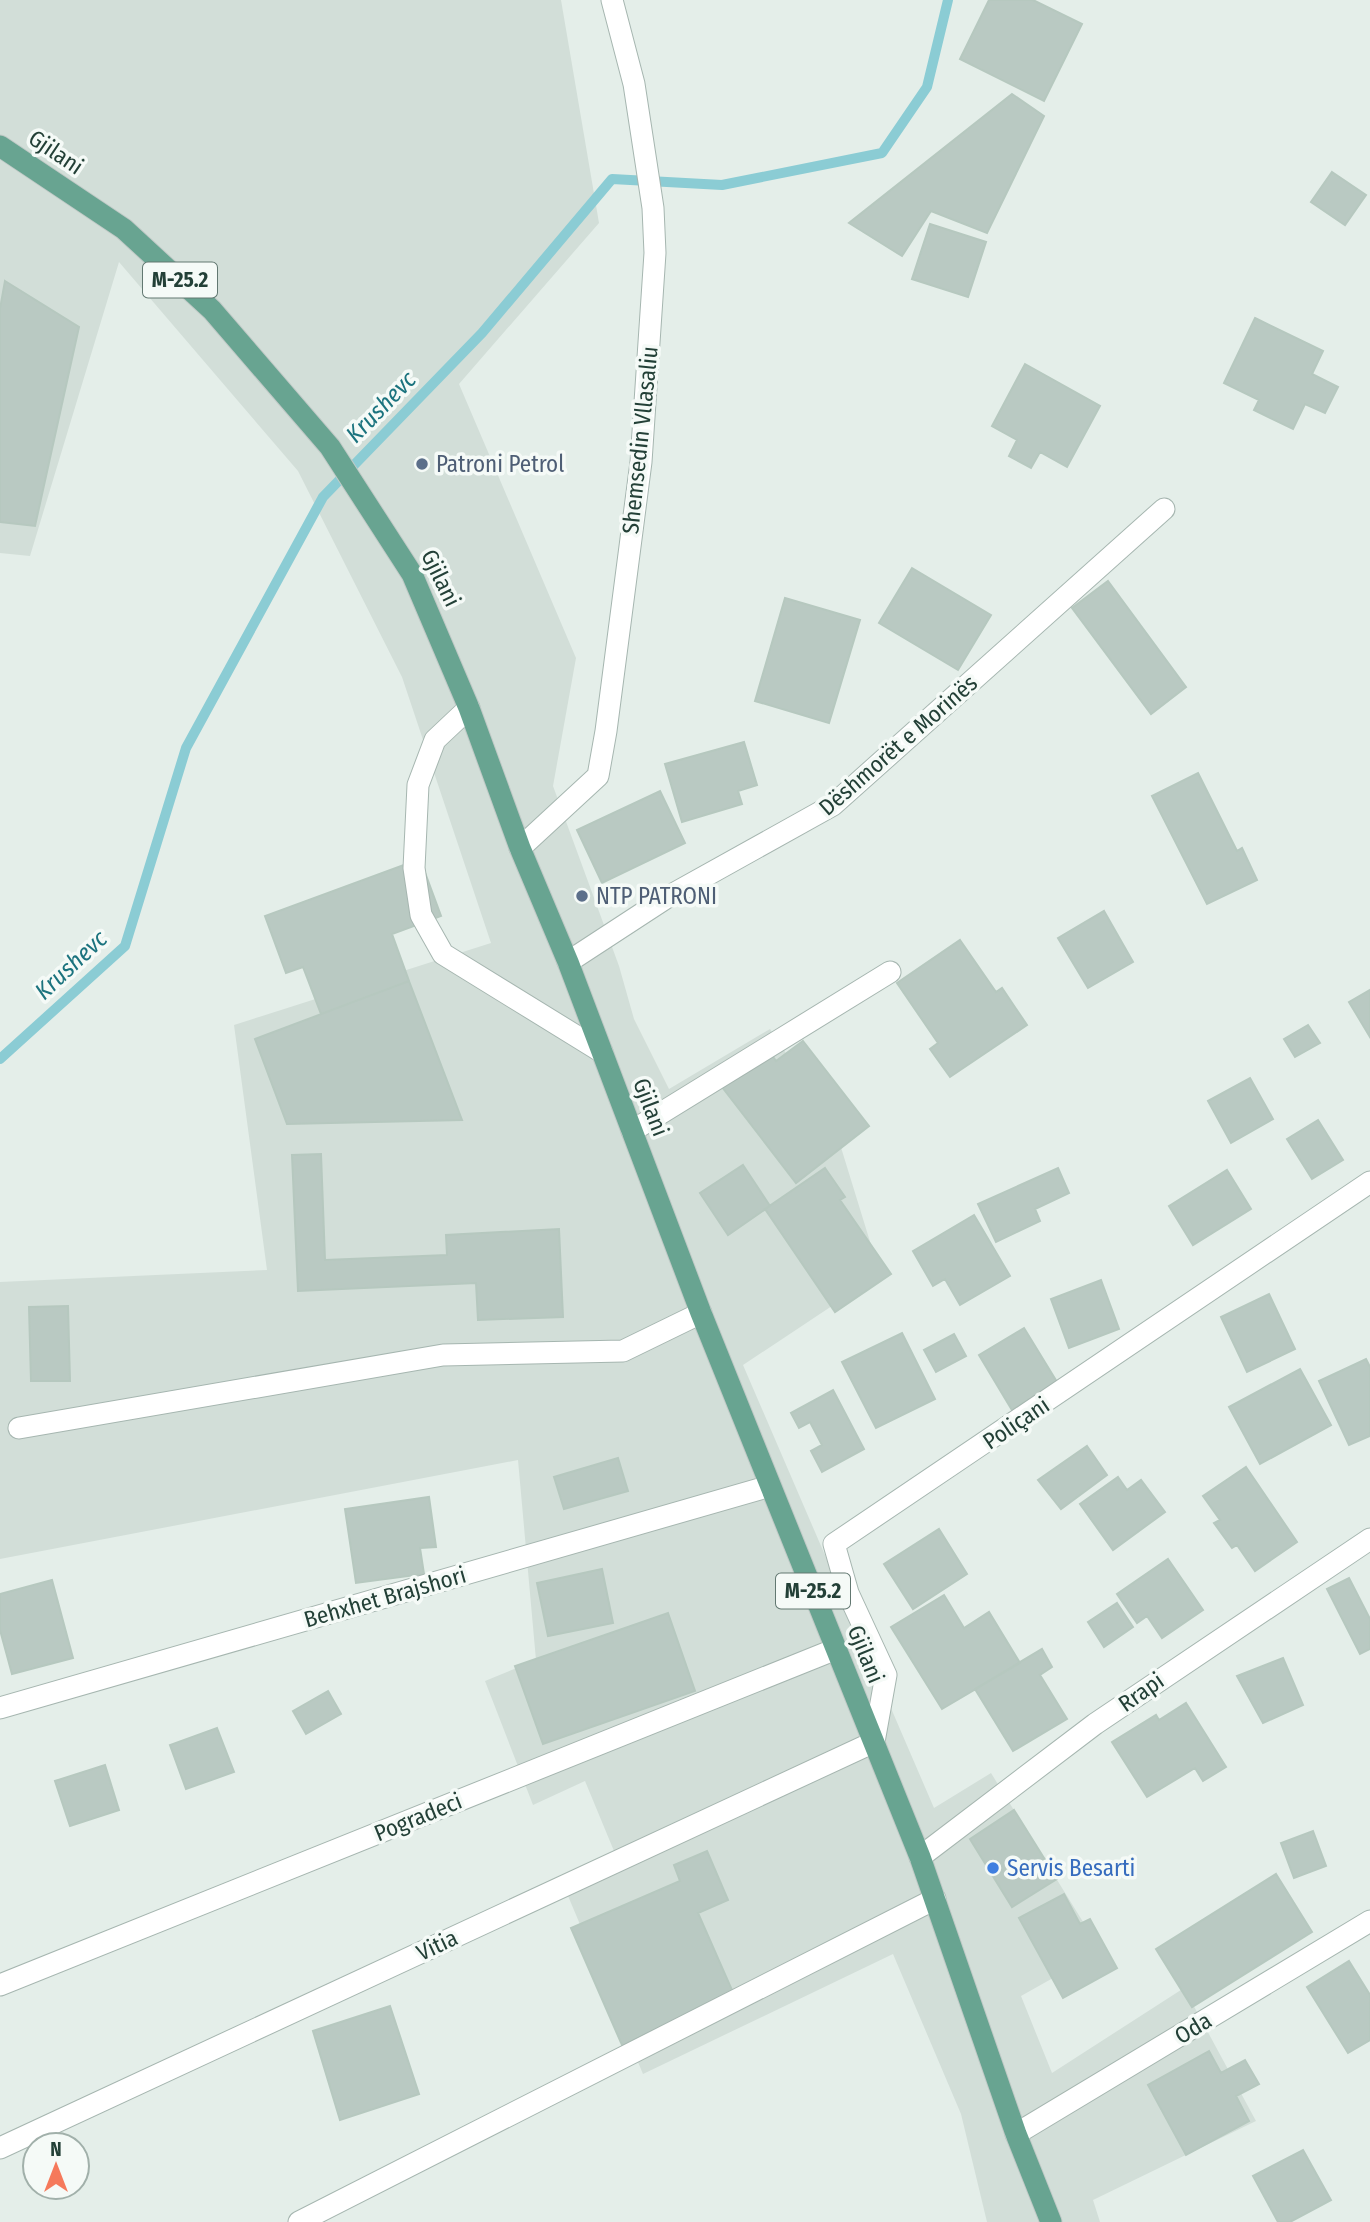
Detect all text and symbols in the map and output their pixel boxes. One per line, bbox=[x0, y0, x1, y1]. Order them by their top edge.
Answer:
street label: Gjilani bbox=[23, 124, 89, 180]
road number: M-25.2 bbox=[143, 262, 217, 298]
street label: Shemsedin Vllasaliu bbox=[616, 345, 664, 535]
water label: Krushevc bbox=[340, 365, 422, 448]
place label: Patroni Petrol bbox=[436, 450, 564, 478]
marker: Patroni Petrol bbox=[414, 456, 430, 472]
street label: Gjilani bbox=[415, 545, 467, 611]
street label: Dëshmorët e Morinës bbox=[813, 669, 983, 821]
place label: NTP PATRONI bbox=[596, 882, 717, 910]
marker: NTP PATRONI bbox=[574, 888, 590, 904]
water label: Krushevc bbox=[29, 924, 113, 1005]
street label: Gjilani bbox=[627, 1074, 675, 1140]
street label: Poliçani bbox=[977, 1391, 1055, 1455]
street label: Behxhet Brajshori bbox=[301, 1561, 469, 1633]
road number: M-25.2 bbox=[776, 1574, 850, 1608]
street label: Gjilani bbox=[842, 1621, 890, 1687]
street label: Rrapi bbox=[1113, 1666, 1169, 1718]
street label: Pogradeci bbox=[370, 1787, 466, 1847]
place label: Servis Besarti bbox=[1007, 1854, 1135, 1882]
marker: Servis Besarti bbox=[985, 1860, 1001, 1876]
street label: Vitia bbox=[412, 1923, 462, 1967]
street label: Oda bbox=[1169, 2006, 1217, 2050]
north arrow bbox=[21, 2131, 91, 2201]
text: N bbox=[50, 2138, 62, 2161]

